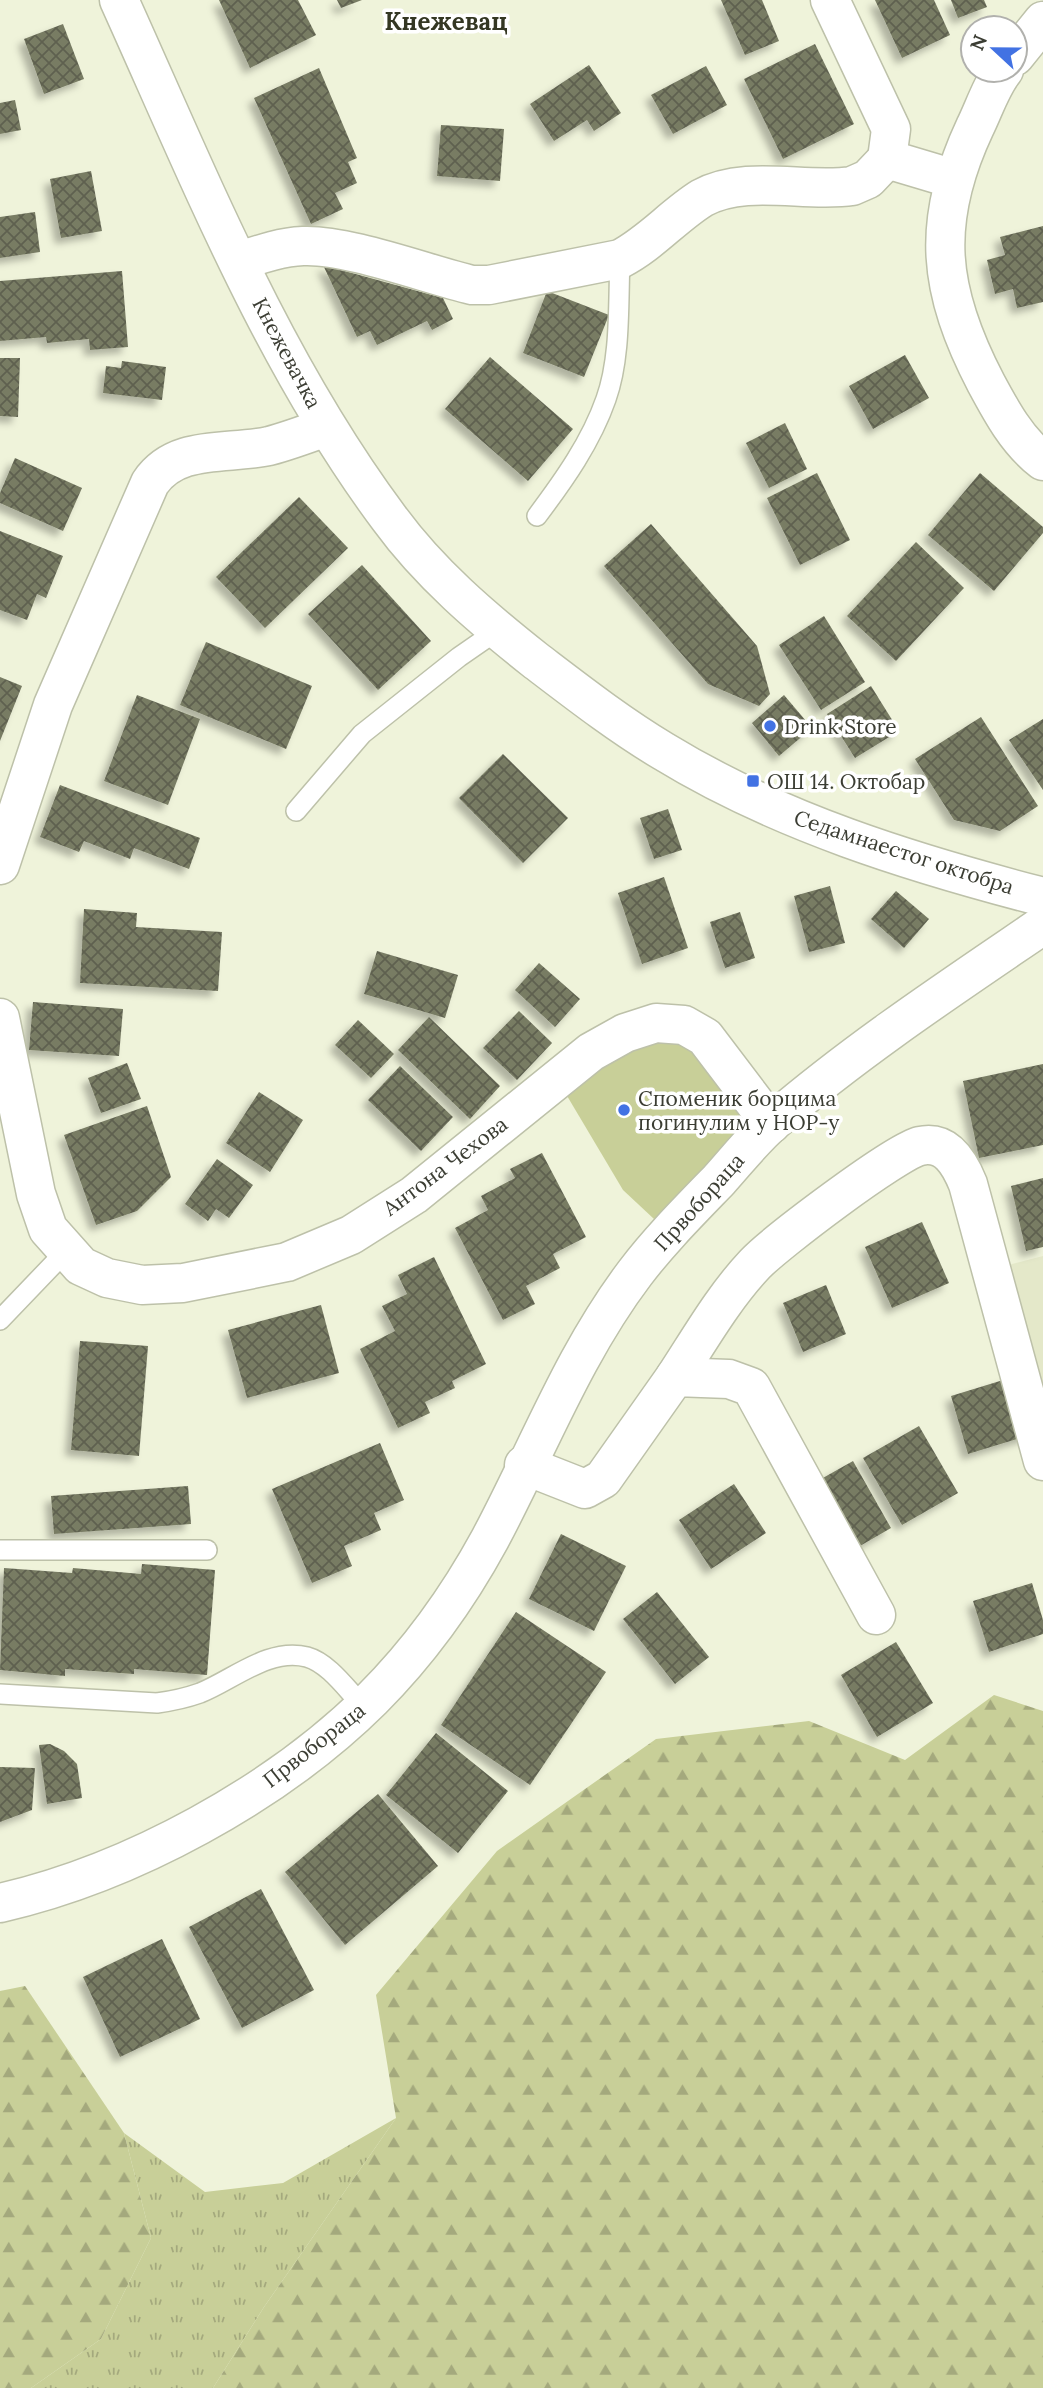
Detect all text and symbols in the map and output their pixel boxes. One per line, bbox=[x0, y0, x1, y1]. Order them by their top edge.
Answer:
district label: Кнежевац bbox=[384, 6, 508, 37]
north arrow bbox=[959, 14, 1029, 84]
text: N bbox=[964, 31, 992, 54]
street label: Кнежевачка bbox=[246, 293, 328, 413]
place label: Drink Store bbox=[784, 713, 897, 740]
marker: Drink Store bbox=[762, 718, 778, 734]
place label: ОШ 14. Октобар bbox=[767, 768, 925, 795]
marker: ОШ 14. Октобар bbox=[745, 773, 761, 789]
street label: Седамнаестог октобра bbox=[791, 804, 1018, 900]
place label: Споменик борцима погинулим у НОР-у bbox=[638, 1085, 839, 1136]
marker: Споменик борцима погинулим у НОР-у bbox=[616, 1102, 632, 1118]
street label: Антона Чехова bbox=[377, 1110, 513, 1222]
street label: Првобораца bbox=[648, 1147, 750, 1257]
street label: Првобораца bbox=[257, 1697, 371, 1793]

